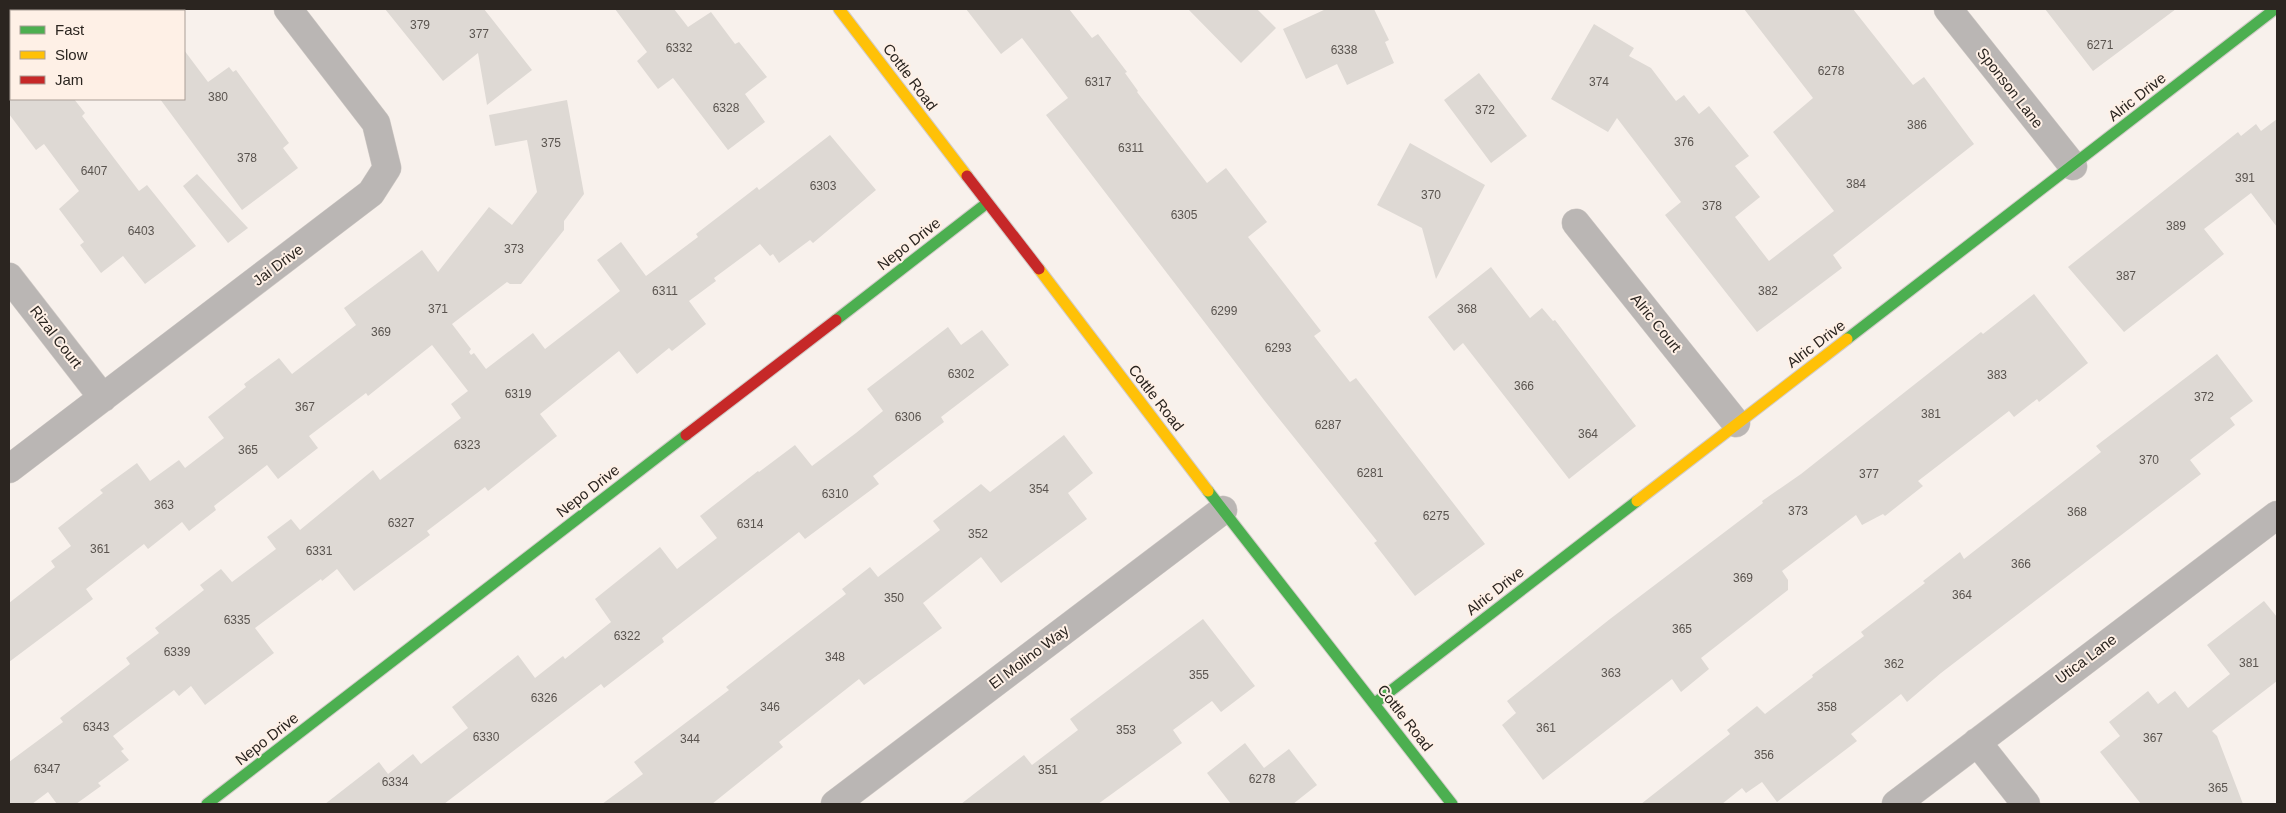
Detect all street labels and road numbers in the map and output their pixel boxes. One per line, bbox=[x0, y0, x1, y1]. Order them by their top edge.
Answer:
street label: Cottle Road bbox=[880, 40, 941, 113]
street label: Sponson Lane bbox=[1974, 44, 2047, 131]
street label: Alric Drive bbox=[2105, 69, 2169, 124]
street label: Nepo Drive bbox=[874, 214, 943, 273]
street label: Jai Drive bbox=[249, 240, 306, 289]
street label: Alric Court bbox=[1628, 290, 1686, 356]
street label: Rizal Court bbox=[27, 302, 86, 372]
street label: Alric Drive bbox=[1783, 316, 1848, 371]
street label: Cottle Road bbox=[1125, 361, 1187, 434]
street label: Nepo Drive bbox=[553, 461, 622, 520]
street label: Alric Drive bbox=[1463, 563, 1527, 618]
street label: El Molino Way bbox=[986, 621, 1072, 692]
street label: Utica Lane bbox=[2052, 630, 2119, 687]
street label: Cottle Road bbox=[1374, 681, 1436, 754]
street label: Nepo Drive bbox=[232, 709, 301, 768]

